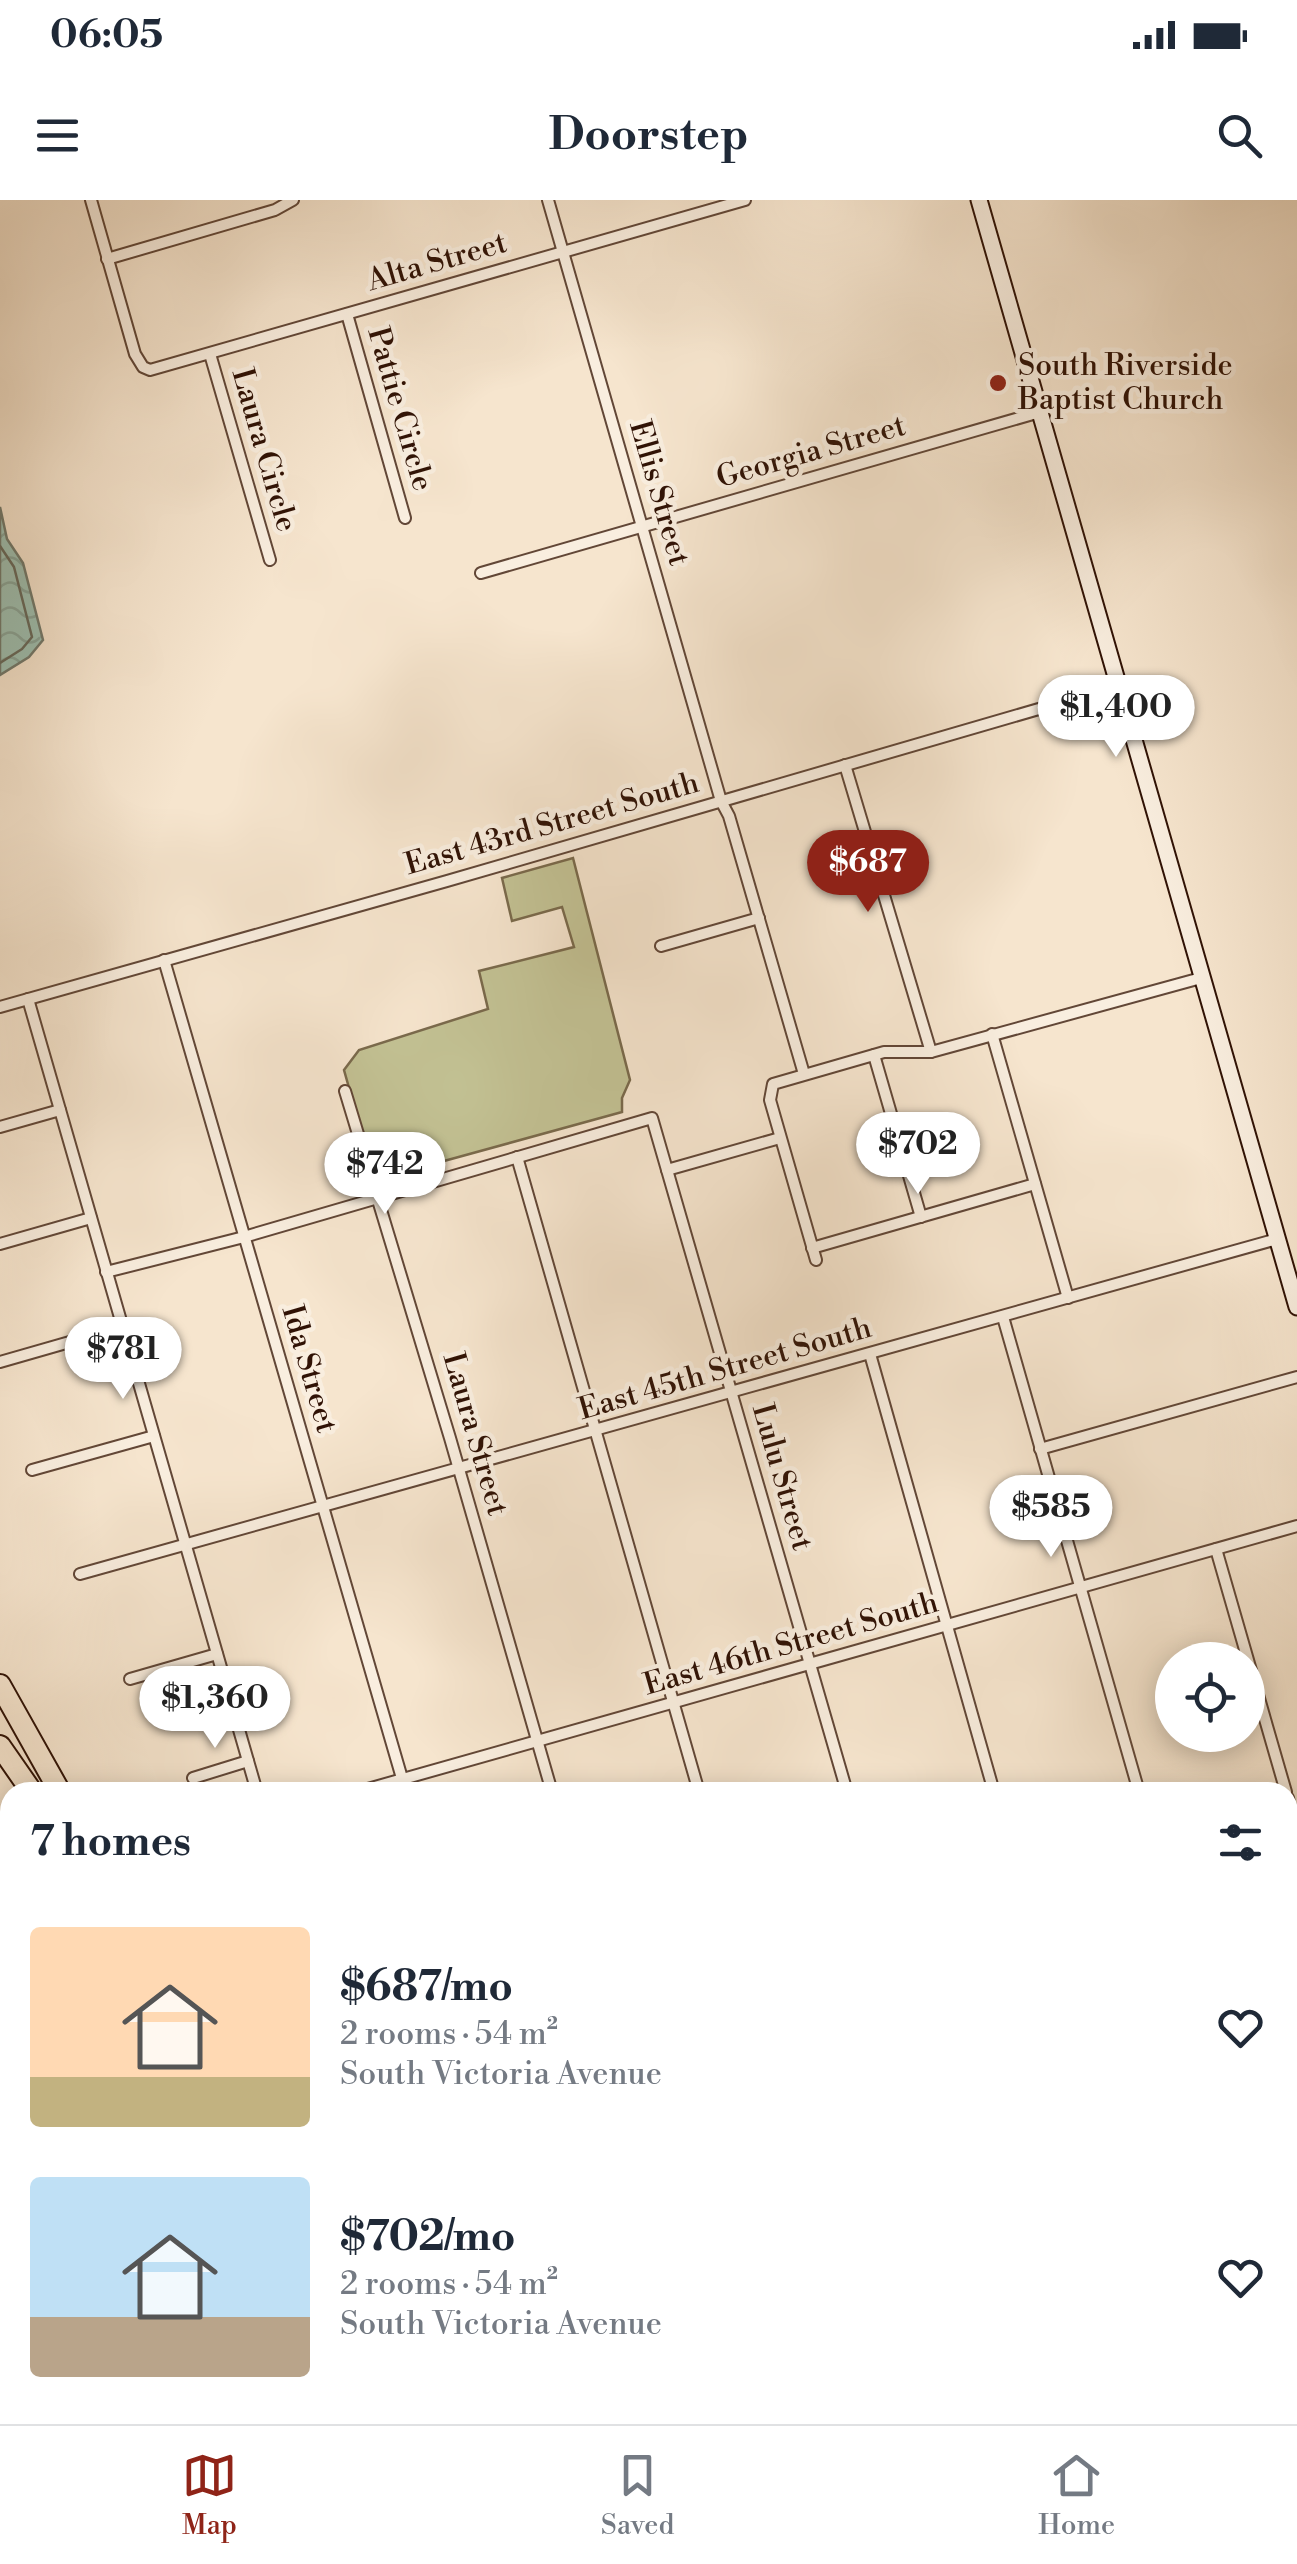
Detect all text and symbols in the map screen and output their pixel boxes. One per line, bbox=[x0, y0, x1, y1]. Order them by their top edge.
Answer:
text: 06:05 bbox=[50, 12, 163, 59]
text: Doorstep bbox=[548, 107, 749, 164]
icon: menu bbox=[30, 108, 85, 163]
icon: search bbox=[1212, 108, 1267, 163]
street label: Alta Street bbox=[362, 224, 512, 300]
street label: Pattie Circle bbox=[358, 323, 442, 495]
place label: South Riverside Baptist Church bbox=[1017, 347, 1233, 419]
street label: Laura Circle bbox=[223, 364, 305, 536]
marker: South Riverside Baptist Church bbox=[987, 372, 1009, 394]
street label: Georgia Street bbox=[712, 407, 910, 497]
street label: Ellis Street bbox=[620, 416, 698, 570]
pin: $1,400 bbox=[1035, 675, 1197, 760]
text: $1,400 bbox=[1060, 687, 1172, 727]
street label: East 43rd Street South bbox=[401, 764, 704, 884]
pin: $687 bbox=[809, 830, 927, 915]
text: $687 bbox=[829, 842, 907, 882]
pin: $702 bbox=[859, 1112, 977, 1197]
text: $702 bbox=[878, 1124, 958, 1164]
pin: $742 bbox=[326, 1132, 444, 1217]
text: $742 bbox=[346, 1144, 424, 1184]
street label: Ida Street bbox=[273, 1301, 345, 1438]
street label: East 45th Street South bbox=[574, 1309, 876, 1429]
pin: $781 bbox=[64, 1317, 182, 1402]
text: $781 bbox=[87, 1329, 159, 1369]
street label: Laura Street bbox=[434, 1348, 516, 1520]
street label: Lulu Street bbox=[743, 1399, 821, 1555]
pin: $585 bbox=[992, 1475, 1110, 1560]
text: $585 bbox=[1011, 1487, 1091, 1527]
street label: East 46th Street South bbox=[639, 1584, 943, 1704]
map controls bbox=[1155, 1642, 1265, 1752]
button: locate bbox=[1155, 1642, 1265, 1752]
pin: $1,360 bbox=[134, 1666, 296, 1751]
text: $1,360 bbox=[161, 1678, 269, 1718]
icon: filters bbox=[1213, 1815, 1268, 1870]
text: 7 homes bbox=[30, 1816, 191, 1869]
text: $687/mo bbox=[340, 1961, 513, 2014]
icon: home bbox=[110, 1967, 230, 2087]
icon: heart bbox=[1213, 2000, 1268, 2055]
text: 2 rooms · 54 m² bbox=[340, 2014, 558, 2054]
text: South Victoria Avenue bbox=[340, 2054, 662, 2094]
text: $702/mo bbox=[340, 2211, 516, 2264]
icon: home bbox=[110, 2217, 230, 2337]
icon: heart bbox=[1213, 2250, 1268, 2305]
text: 2 rooms · 54 m² bbox=[340, 2264, 558, 2304]
text: South Victoria Avenue bbox=[340, 2304, 662, 2344]
tab: Map bbox=[182, 2448, 237, 2543]
tab: Saved bbox=[601, 2448, 674, 2543]
tab: Home bbox=[1038, 2448, 1115, 2543]

